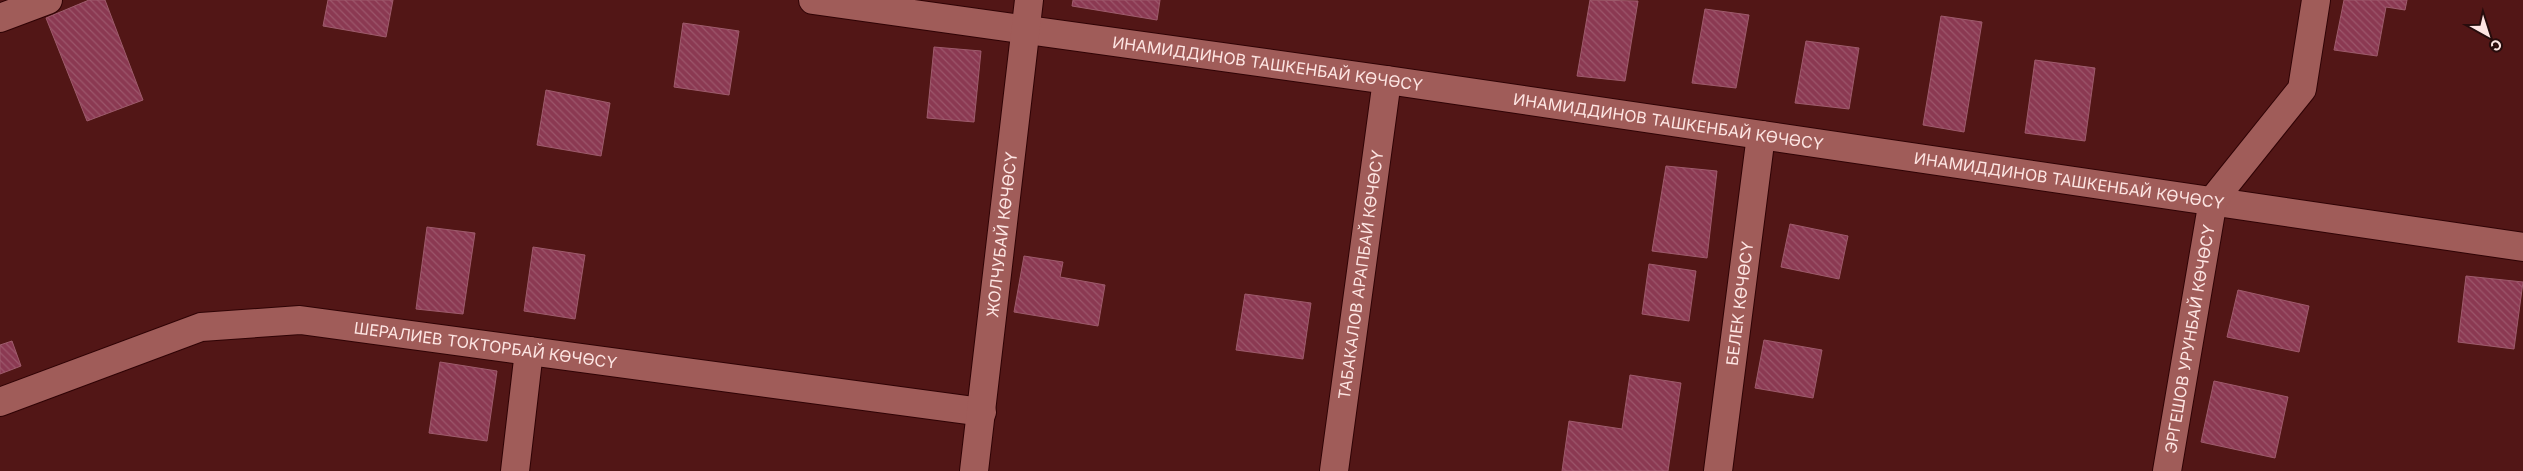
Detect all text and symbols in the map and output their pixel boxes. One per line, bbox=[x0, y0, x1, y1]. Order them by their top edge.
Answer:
north arrow bbox=[2463, 10, 2513, 60]
street label: ИНАМИДДИНОВ ТАШКЕНБАЙ КӨЧӨСҮ bbox=[1111, 32, 1424, 95]
text: С bbox=[2487, 36, 2506, 55]
street label: ИНАМИДДИНОВ ТАШКЕНБАЙ КӨЧӨСҮ bbox=[1512, 89, 1825, 154]
street label: ИНАМИДДИНОВ ТАШКЕНБАЙ КӨЧӨСҮ bbox=[1913, 148, 2226, 213]
street label: ТАБАКАЛОВ АРАПБАЙ КӨЧӨСҮ bbox=[1334, 149, 1387, 401]
street label: ЖОЛЧУБАЙ КӨЧӨСҮ bbox=[982, 151, 1021, 319]
street label: ЭРГЕШОВ УРУНБАЙ КӨЧӨСҮ bbox=[2160, 223, 2219, 455]
street label: БЕЛЕК КӨЧӨСҮ bbox=[1722, 240, 1757, 367]
street label: ШЕРАЛИЕВ ТОКТОРБАЙ КӨЧӨСҮ bbox=[353, 317, 618, 373]

